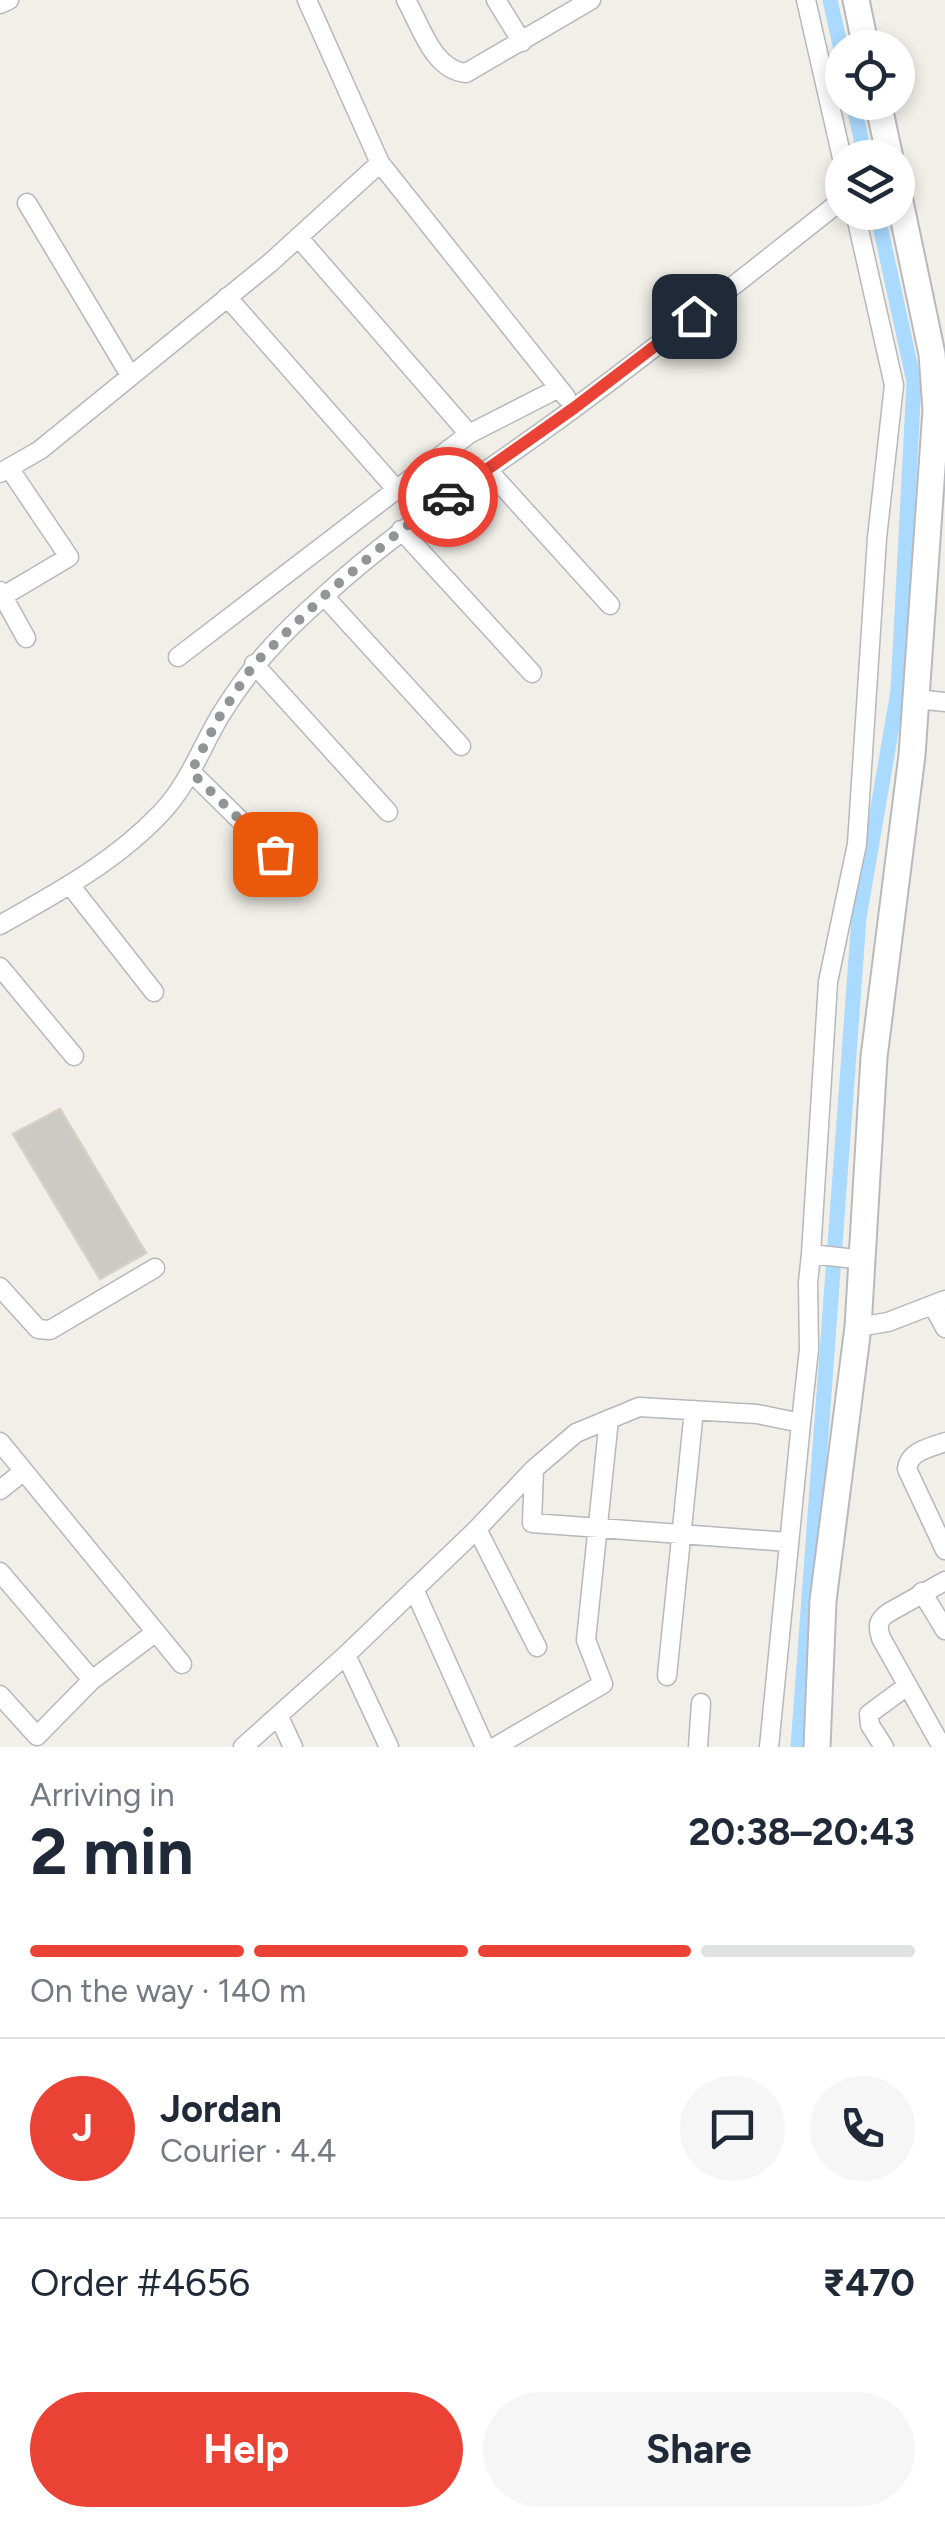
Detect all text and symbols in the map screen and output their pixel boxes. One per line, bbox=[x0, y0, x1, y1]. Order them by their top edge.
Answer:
map controls bbox=[825, 30, 915, 230]
button: locate bbox=[825, 30, 915, 120]
button: layers bbox=[825, 140, 915, 230]
pin bbox=[652, 274, 737, 359]
icon: home bbox=[667, 289, 722, 344]
courier bbox=[398, 447, 498, 547]
icon: car bbox=[421, 470, 476, 525]
pin bbox=[233, 812, 318, 897]
icon: bag bbox=[248, 827, 303, 882]
text: Arriving in bbox=[30, 1776, 175, 1814]
text: 20:38–20:43 bbox=[688, 1809, 915, 1855]
text: 2 min bbox=[30, 1812, 194, 1890]
text: On the way · 140 m bbox=[30, 1972, 306, 2010]
button: chat bbox=[680, 2076, 785, 2181]
button: phone bbox=[810, 2076, 915, 2181]
text: Jordan bbox=[160, 2086, 282, 2132]
text: J bbox=[72, 2105, 93, 2151]
text: Courier · 4.4 bbox=[160, 2132, 336, 2170]
text: Order #4656 bbox=[30, 2260, 250, 2306]
text: ₹470 bbox=[822, 2260, 915, 2306]
button: Help bbox=[30, 2392, 463, 2507]
button: Share bbox=[483, 2392, 915, 2507]

